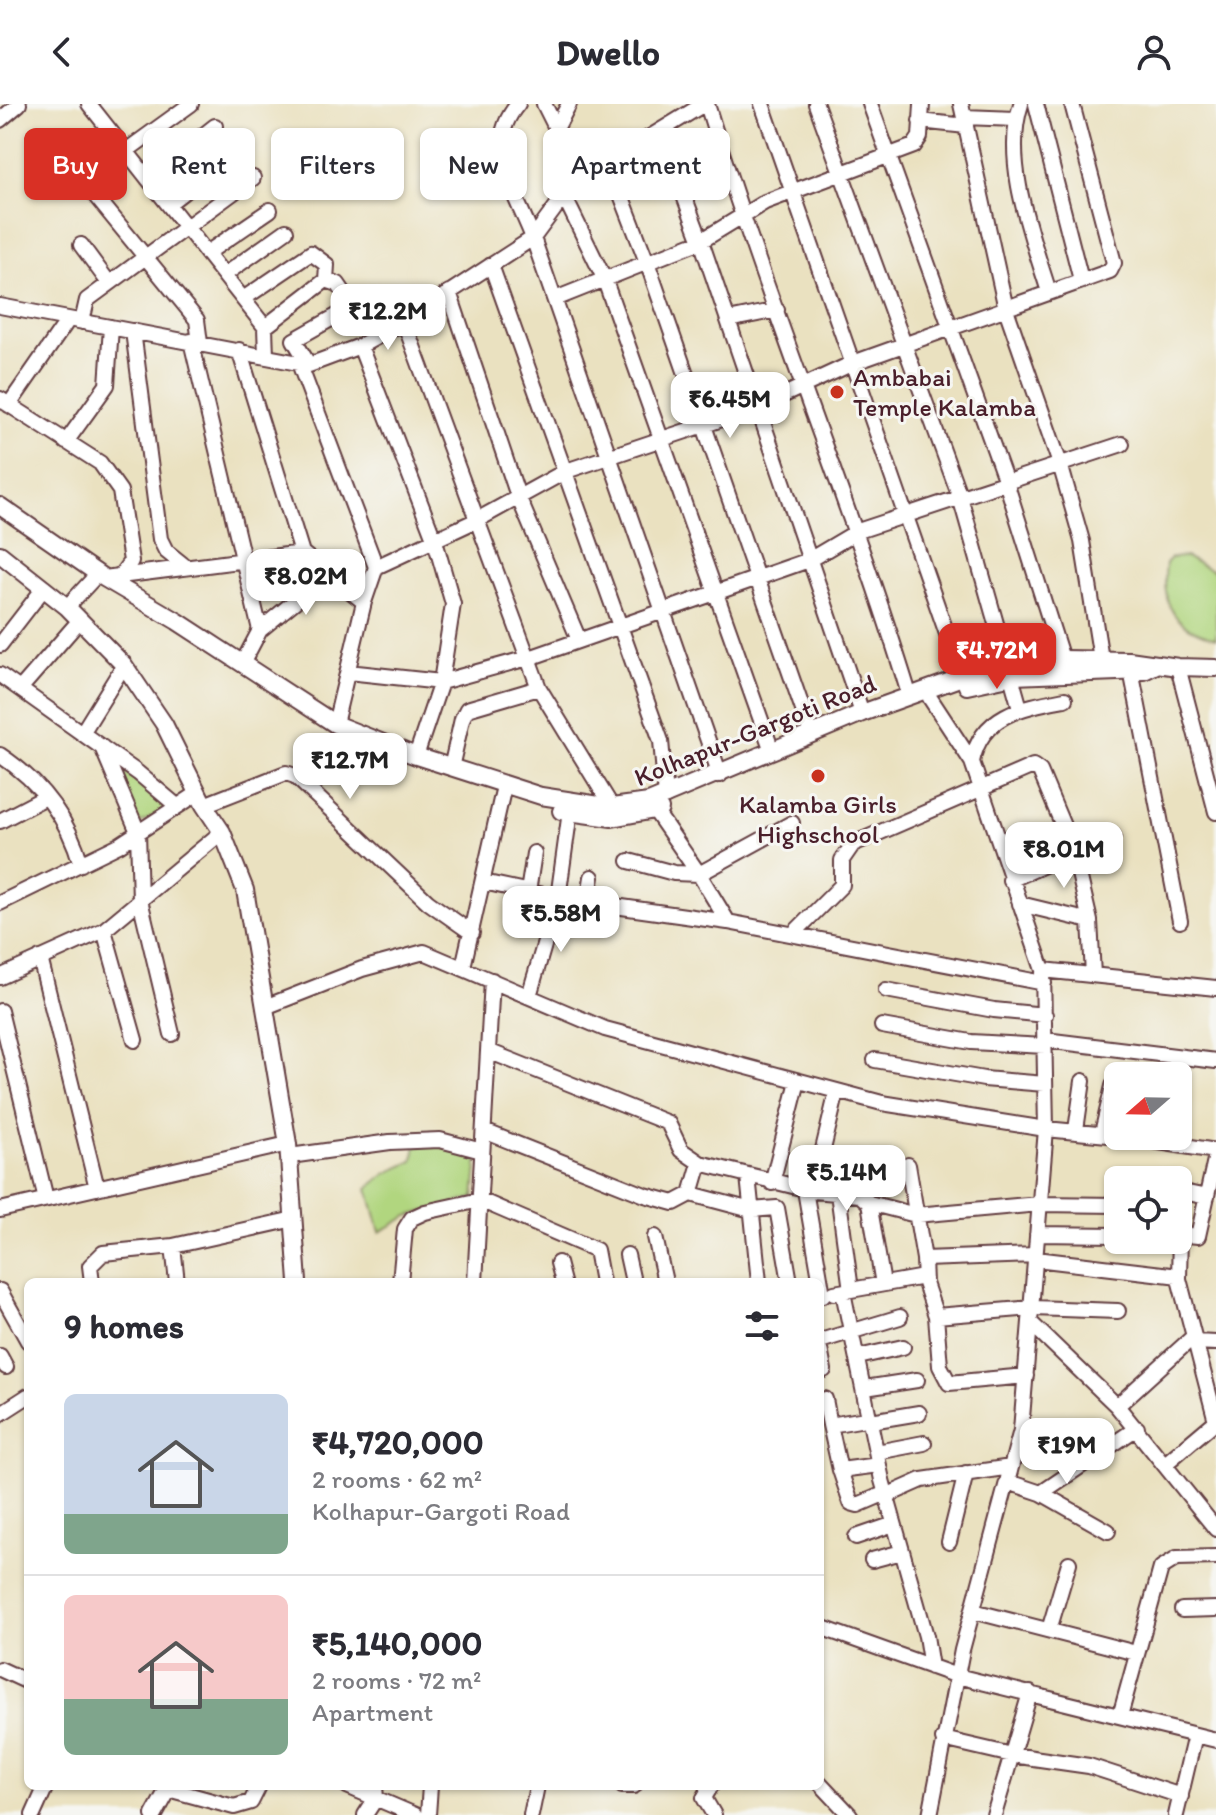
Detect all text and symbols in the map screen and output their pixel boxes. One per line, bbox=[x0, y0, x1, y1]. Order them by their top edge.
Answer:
icon: back bbox=[40, 30, 84, 74]
icon: person bbox=[1132, 30, 1176, 74]
text: Dwello bbox=[556, 31, 660, 74]
chip: Buy bbox=[24, 128, 127, 200]
chip: Rent bbox=[143, 128, 255, 200]
chip: Filters bbox=[271, 128, 404, 200]
chip: New bbox=[420, 128, 527, 200]
chip: Apartment bbox=[543, 128, 730, 200]
pin: ₹12.2M bbox=[323, 284, 453, 352]
text: ₹12.2M bbox=[349, 294, 427, 326]
place label: Ambabai Temple Kalamba bbox=[853, 361, 1036, 423]
pin: ₹6.45M bbox=[665, 372, 795, 440]
text: ₹6.45M bbox=[689, 382, 771, 414]
marker: Ambabai Temple Kalamba bbox=[828, 383, 846, 401]
pin: ₹8.02M bbox=[241, 549, 371, 617]
text: ₹8.02M bbox=[264, 559, 348, 591]
pin: ₹4.72M bbox=[932, 623, 1062, 691]
text: ₹4.72M bbox=[956, 633, 1038, 665]
street label: Kolhapur-Gargoti Road bbox=[629, 667, 881, 793]
pin: ₹12.7M bbox=[285, 733, 415, 801]
text: ₹12.7M bbox=[311, 743, 389, 775]
marker: Kalamba Girls Highschool bbox=[809, 767, 827, 785]
place label: Kalamba Girls Highschool bbox=[739, 788, 897, 850]
pin: ₹8.01M bbox=[999, 822, 1129, 890]
text: ₹8.01M bbox=[1023, 832, 1105, 864]
pin: ₹5.58M bbox=[496, 886, 626, 954]
text: ₹5.58M bbox=[520, 896, 602, 928]
north arrow bbox=[1104, 1062, 1192, 1150]
map controls bbox=[1104, 1062, 1192, 1254]
pin: ₹5.14M bbox=[782, 1145, 912, 1213]
text: ₹5.14M bbox=[807, 1155, 887, 1187]
button: locate bbox=[1104, 1166, 1192, 1254]
icon: filters bbox=[740, 1304, 784, 1348]
text: 9 homes bbox=[64, 1306, 184, 1347]
pin: ₹19M bbox=[1020, 1418, 1114, 1486]
text: ₹4,720,000 bbox=[312, 1422, 484, 1463]
icon: home bbox=[128, 1426, 224, 1522]
text: ₹19M bbox=[1038, 1428, 1096, 1460]
text: 2 rooms · 62 m² bbox=[312, 1463, 482, 1495]
text: Kolhapur-Gargoti Road bbox=[312, 1495, 570, 1527]
text: ₹5,140,000 bbox=[312, 1623, 483, 1664]
icon: home bbox=[128, 1627, 224, 1723]
text: 2 rooms · 72 m² bbox=[312, 1664, 481, 1696]
text: Apartment bbox=[312, 1696, 433, 1728]

